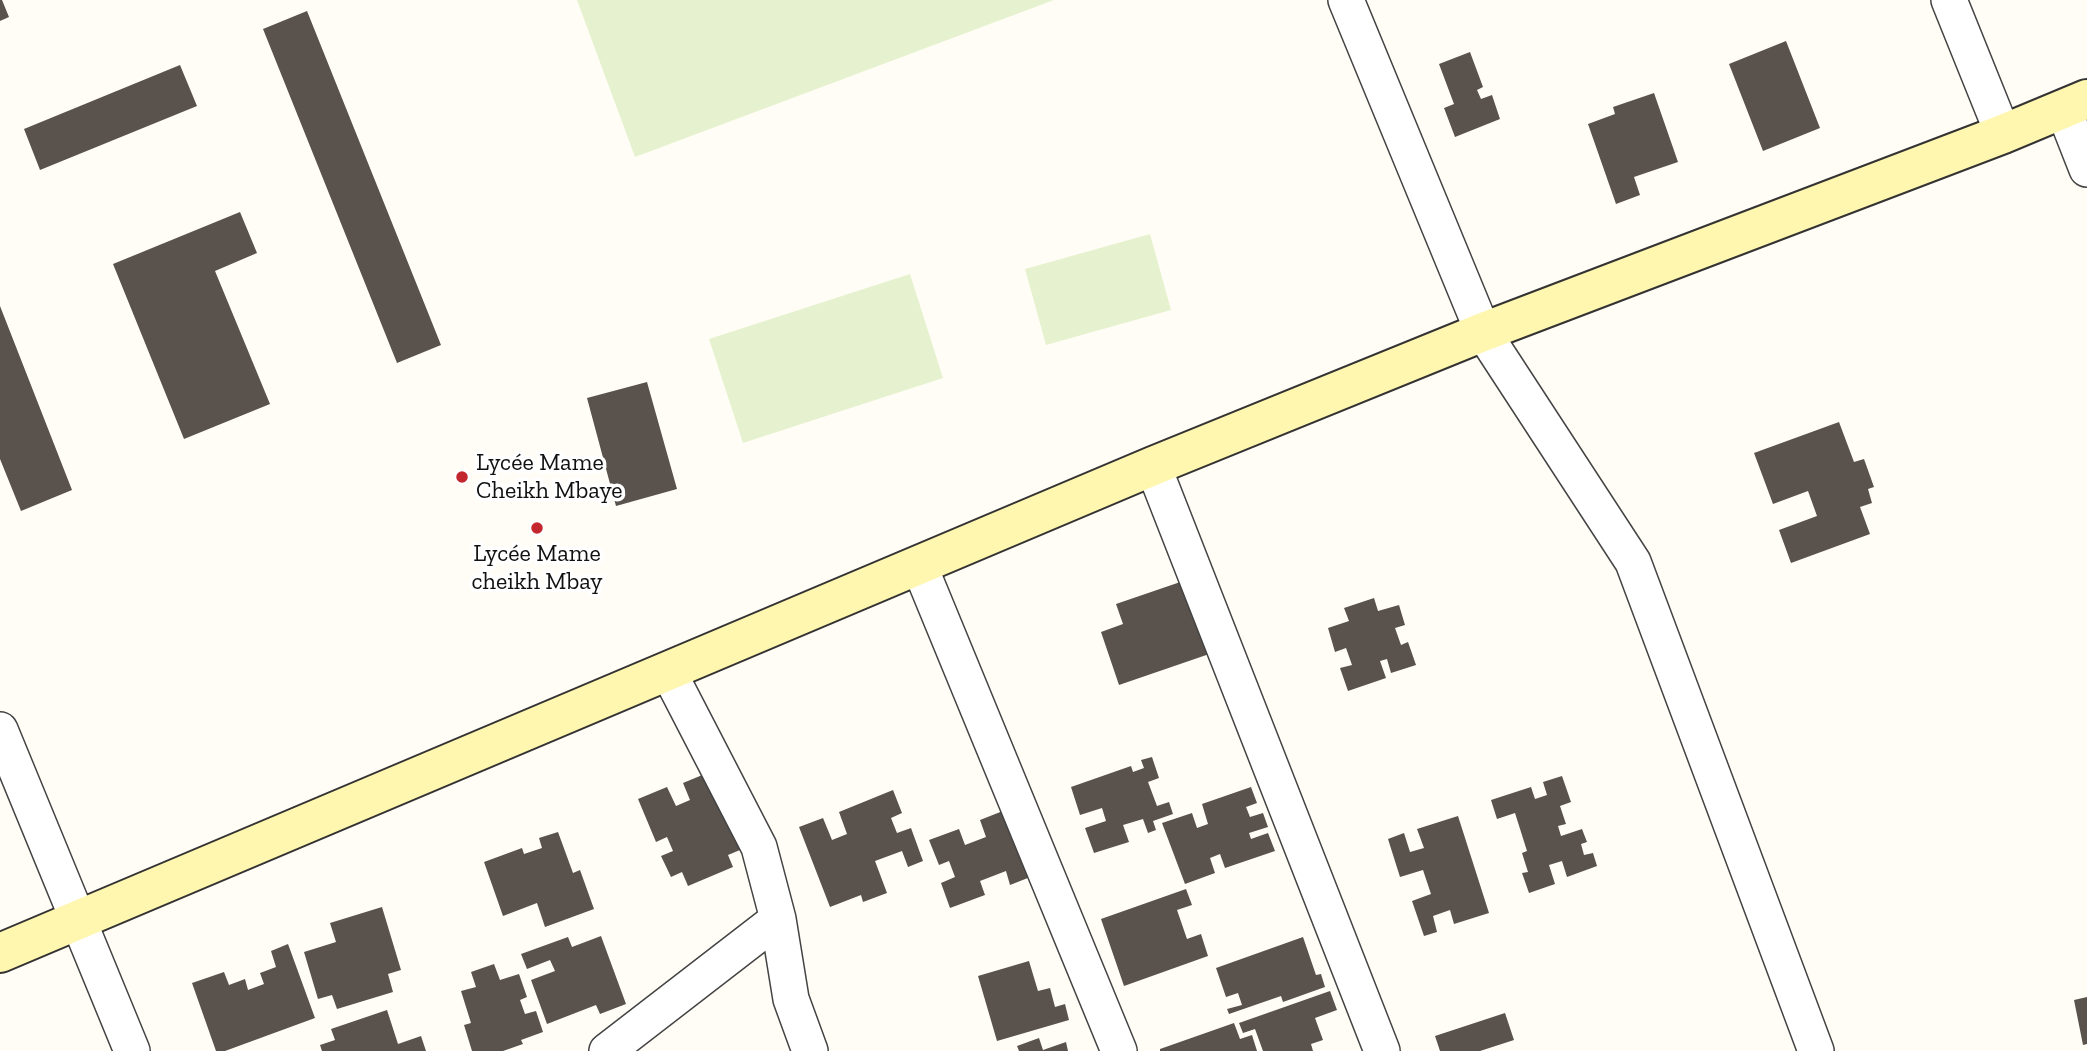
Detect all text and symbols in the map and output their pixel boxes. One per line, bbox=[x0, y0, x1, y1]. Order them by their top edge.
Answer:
place label: Lycée Mame Cheikh Mbaye bbox=[476, 449, 623, 505]
marker: Lycée Mame Cheikh Mbaye bbox=[454, 469, 470, 485]
marker: Lycée Mame cheikh Mbay bbox=[529, 520, 545, 536]
place label: Lycée Mame cheikh Mbay bbox=[471, 540, 603, 596]

